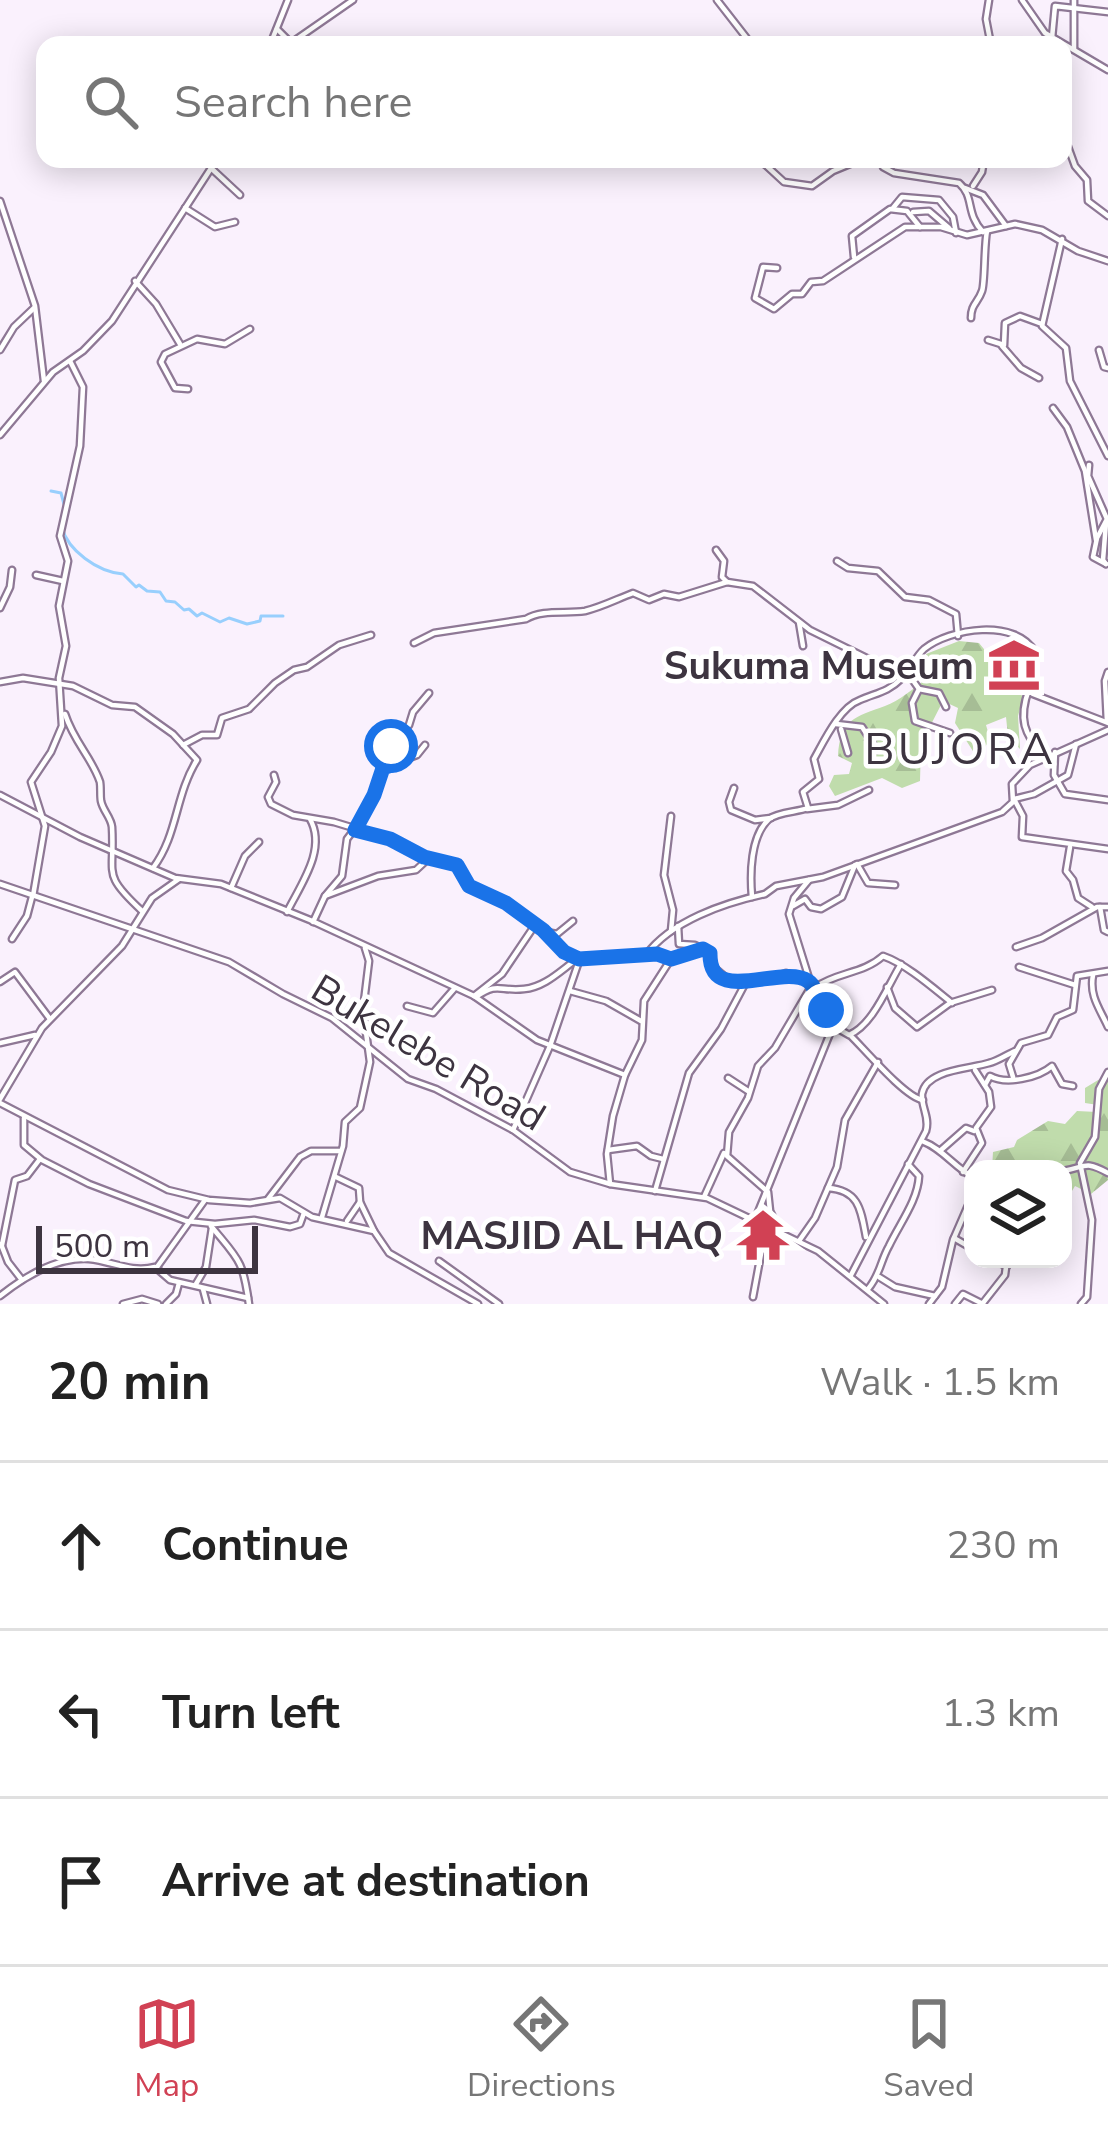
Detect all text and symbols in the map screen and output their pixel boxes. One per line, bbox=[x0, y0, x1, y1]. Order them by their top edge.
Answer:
search box bbox=[36, 36, 1072, 168]
icon: search bbox=[78, 69, 144, 135]
text: Search here bbox=[174, 72, 413, 133]
museum icon: Sukuma Museum bbox=[985, 636, 1043, 694]
place label: Sukuma Museum bbox=[664, 640, 974, 693]
route start bbox=[364, 719, 418, 773]
district label: BUJORA bbox=[864, 719, 1056, 780]
street label: Bukelebe Road bbox=[301, 962, 555, 1144]
route end bbox=[799, 983, 853, 1037]
map controls bbox=[964, 1160, 1072, 1268]
button: layers bbox=[964, 1160, 1072, 1268]
temple icon: MASJID AL HAQ bbox=[734, 1206, 792, 1264]
place label: MASJID AL HAQ bbox=[420, 1210, 723, 1263]
scale bar bbox=[36, 1220, 258, 1273]
text: 500 m bbox=[54, 1224, 150, 1269]
text: 20 min bbox=[48, 1347, 211, 1417]
text: Walk · 1.5 km bbox=[820, 1356, 1060, 1409]
icon: ahead bbox=[48, 1513, 114, 1579]
text: Continue bbox=[162, 1515, 349, 1576]
text: 230 m bbox=[946, 1519, 1060, 1572]
icon: left bbox=[48, 1681, 114, 1747]
text: Turn left bbox=[162, 1683, 340, 1744]
text: 1.3 km bbox=[941, 1687, 1060, 1740]
icon: arrive bbox=[48, 1849, 114, 1915]
text: Arrive at destination bbox=[162, 1851, 590, 1912]
tab: Map bbox=[134, 1991, 200, 2108]
tab: Directions bbox=[467, 1991, 616, 2108]
tab: Saved bbox=[883, 1991, 974, 2108]

